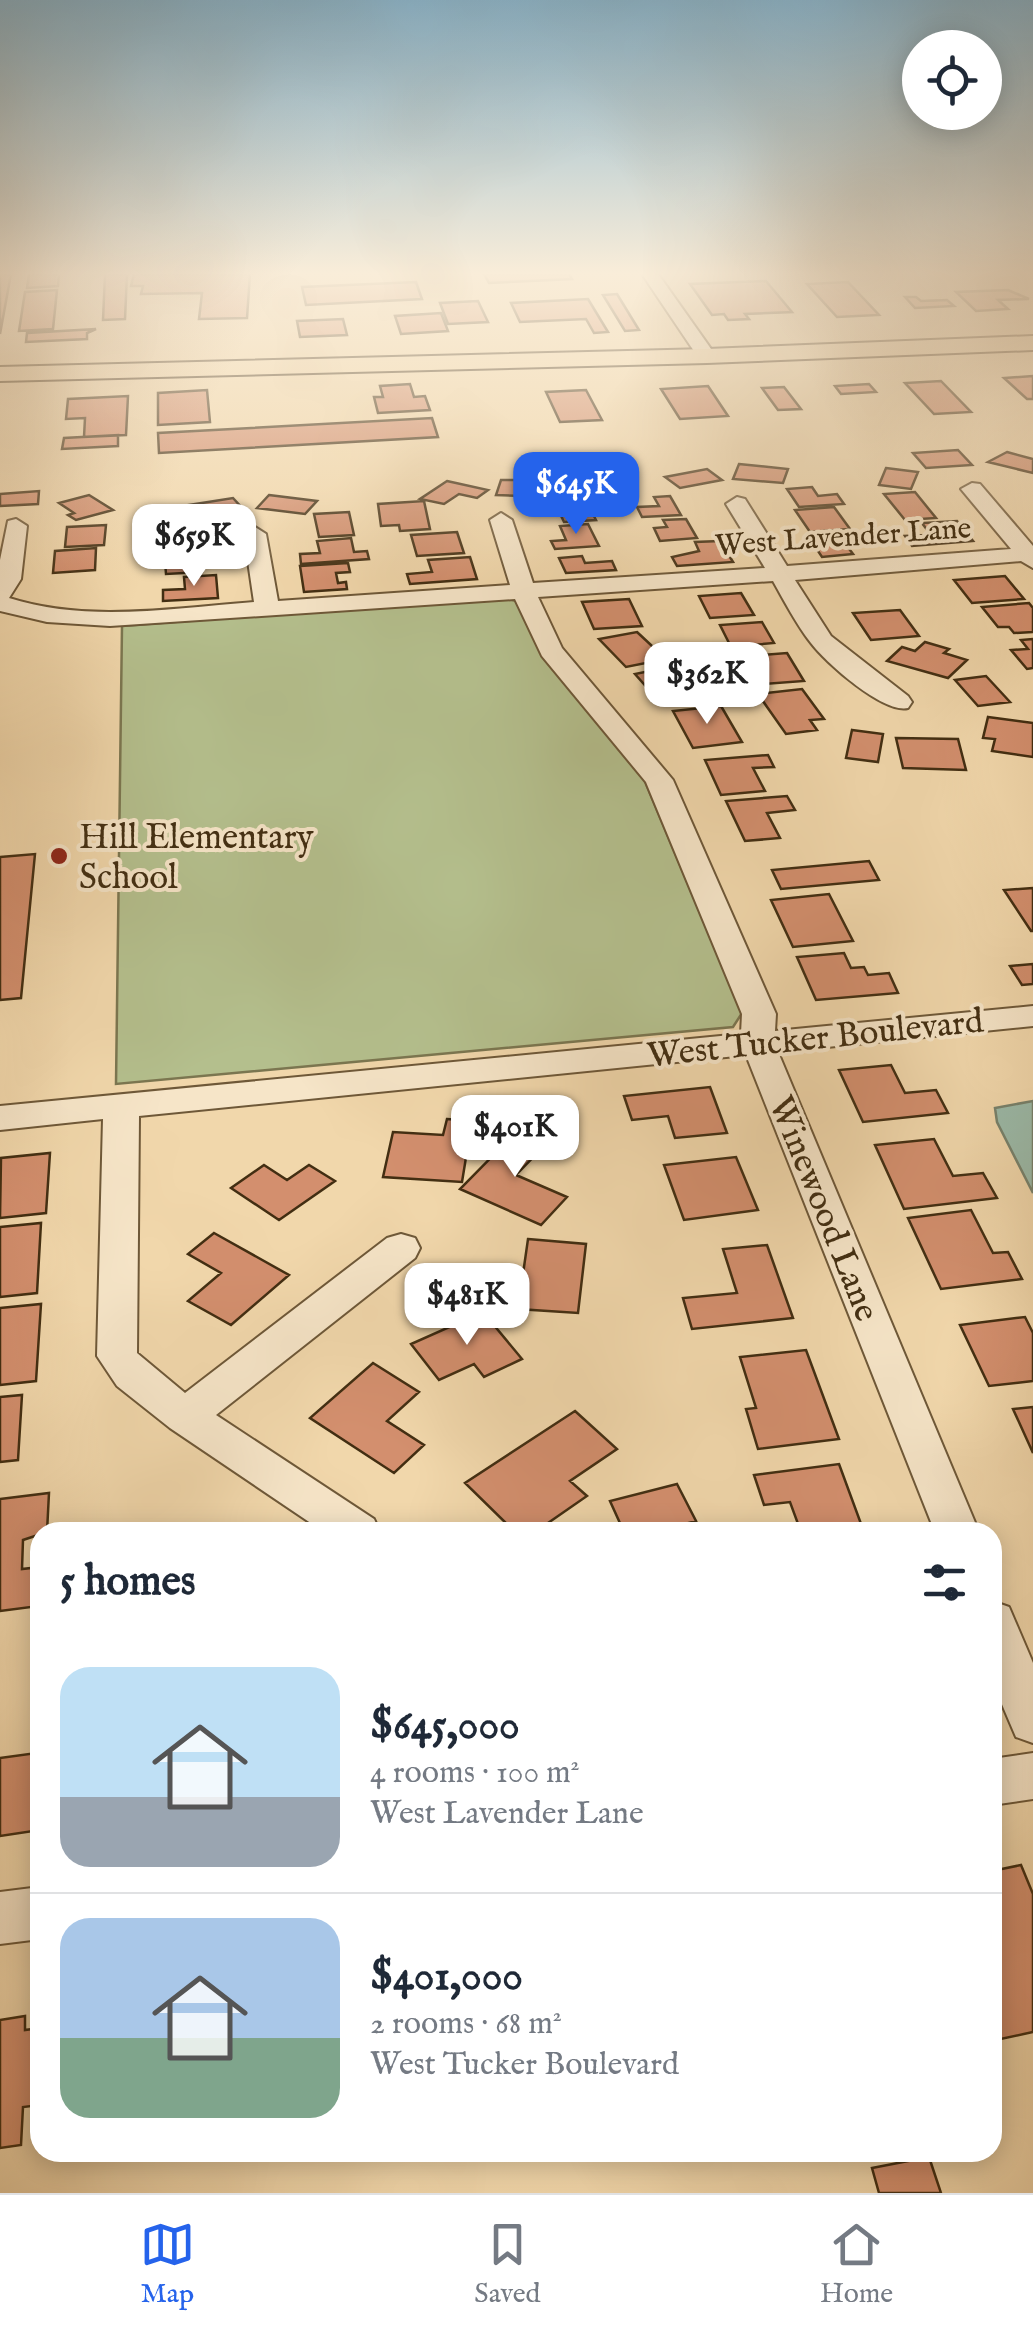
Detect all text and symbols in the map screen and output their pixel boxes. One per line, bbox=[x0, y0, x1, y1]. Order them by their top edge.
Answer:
map controls bbox=[902, 30, 1002, 130]
button: locate bbox=[902, 30, 1002, 130]
pin: $645K bbox=[506, 452, 646, 537]
text: $645K bbox=[535, 464, 617, 505]
pin: $659K bbox=[124, 504, 264, 589]
street label: West Lavender Lane bbox=[714, 510, 972, 566]
text: $659K bbox=[154, 516, 234, 557]
pin: $362K bbox=[637, 642, 777, 727]
text: $362K bbox=[666, 654, 748, 695]
place label: Hill Elementary School bbox=[79, 816, 314, 901]
marker: Hill Elementary School bbox=[48, 845, 70, 867]
street label: West Tucker Boulevard bbox=[645, 999, 986, 1080]
street label: Winewood Lane bbox=[757, 1090, 888, 1328]
pin: $401K bbox=[445, 1095, 585, 1180]
text: $401K bbox=[473, 1107, 557, 1148]
pin: $481K bbox=[397, 1263, 537, 1348]
text: $481K bbox=[426, 1275, 508, 1316]
icon: filters bbox=[917, 1555, 972, 1610]
text: 5 homes bbox=[60, 1556, 196, 1609]
text: $645,000 bbox=[370, 1700, 520, 1753]
icon: home bbox=[140, 1707, 260, 1827]
text: 4 rooms · 100 m² bbox=[370, 1753, 580, 1794]
text: West Lavender Lane bbox=[370, 1794, 644, 1835]
text: $401,000 bbox=[370, 1951, 523, 2004]
icon: home bbox=[140, 1958, 260, 2078]
text: 2 rooms · 68 m² bbox=[370, 2004, 562, 2045]
text: West Tucker Boulevard bbox=[370, 2045, 679, 2086]
tab: Map bbox=[140, 2217, 195, 2312]
tab: Saved bbox=[474, 2217, 541, 2312]
tab: Home bbox=[820, 2217, 893, 2312]

